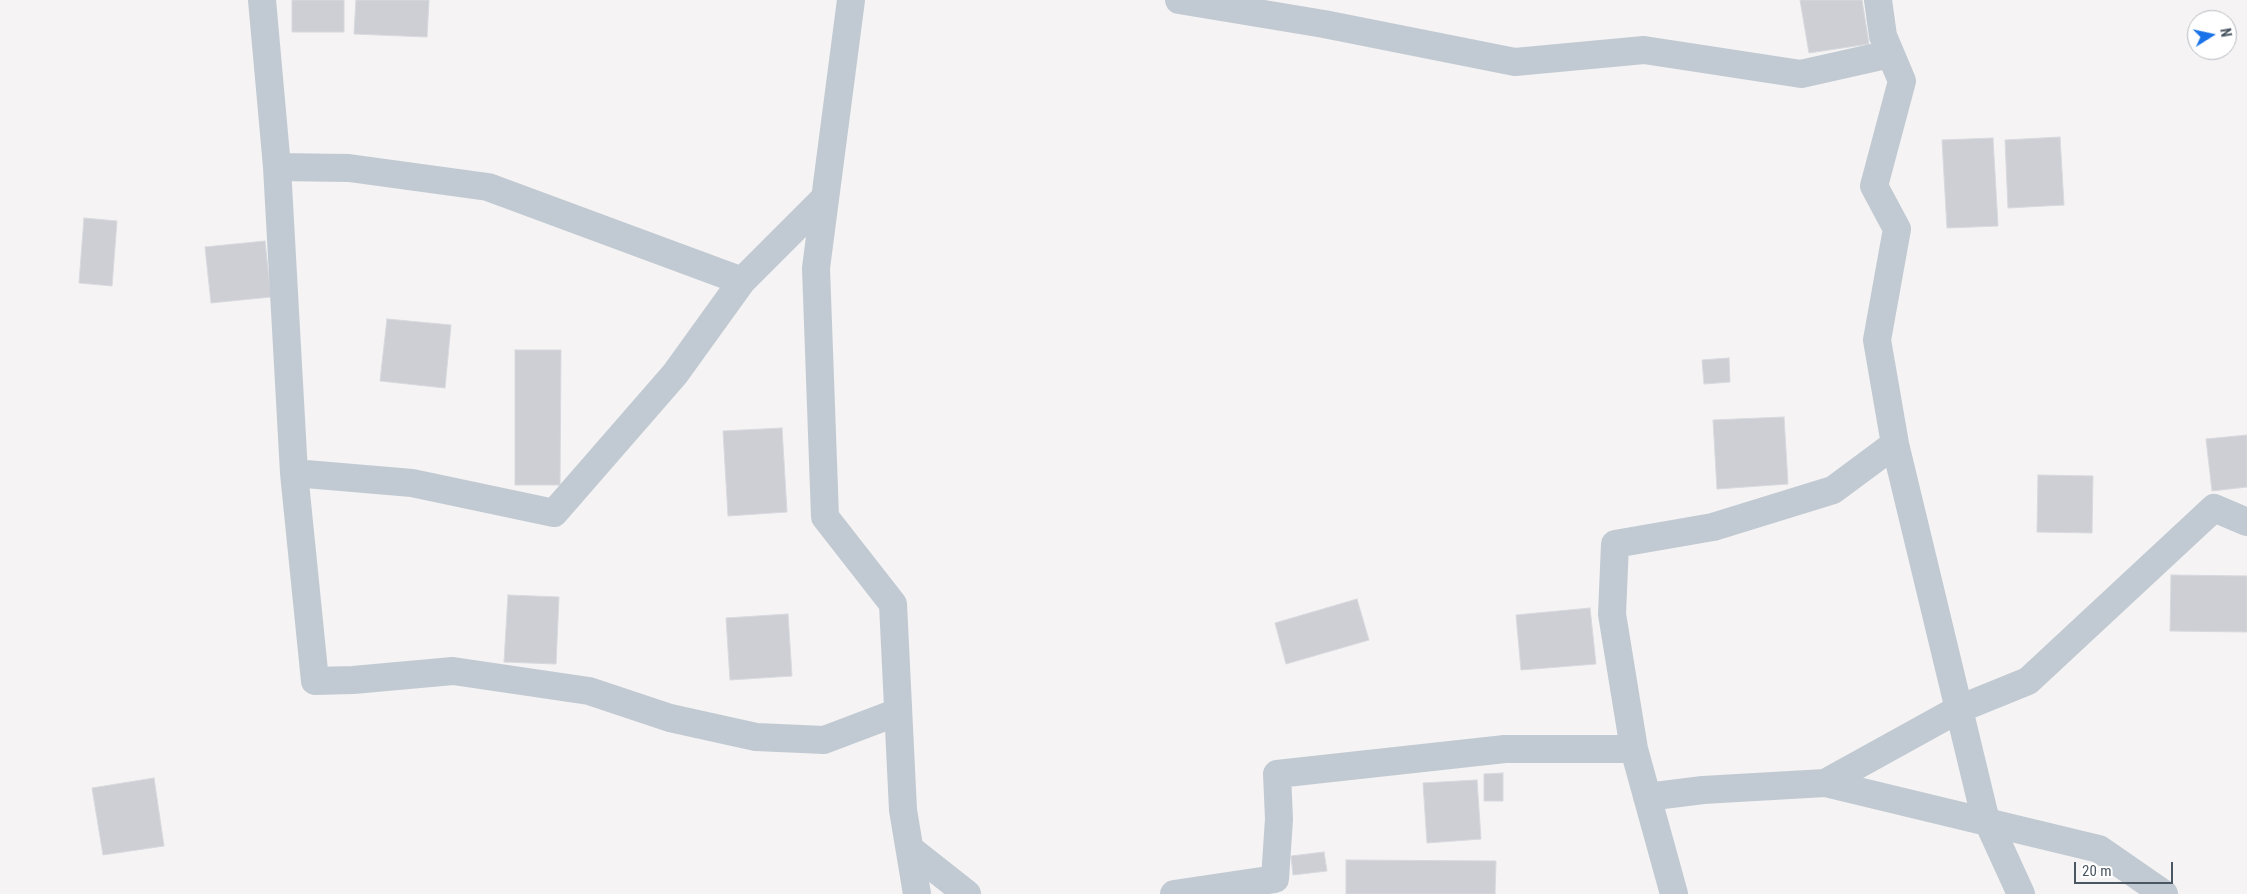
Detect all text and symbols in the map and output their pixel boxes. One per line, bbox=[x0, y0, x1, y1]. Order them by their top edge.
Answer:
north arrow bbox=[2187, 10, 2237, 60]
text: N bbox=[2217, 27, 2234, 38]
scale bar bbox=[2077, 852, 2176, 884]
text: 20 m bbox=[2082, 862, 2112, 880]

